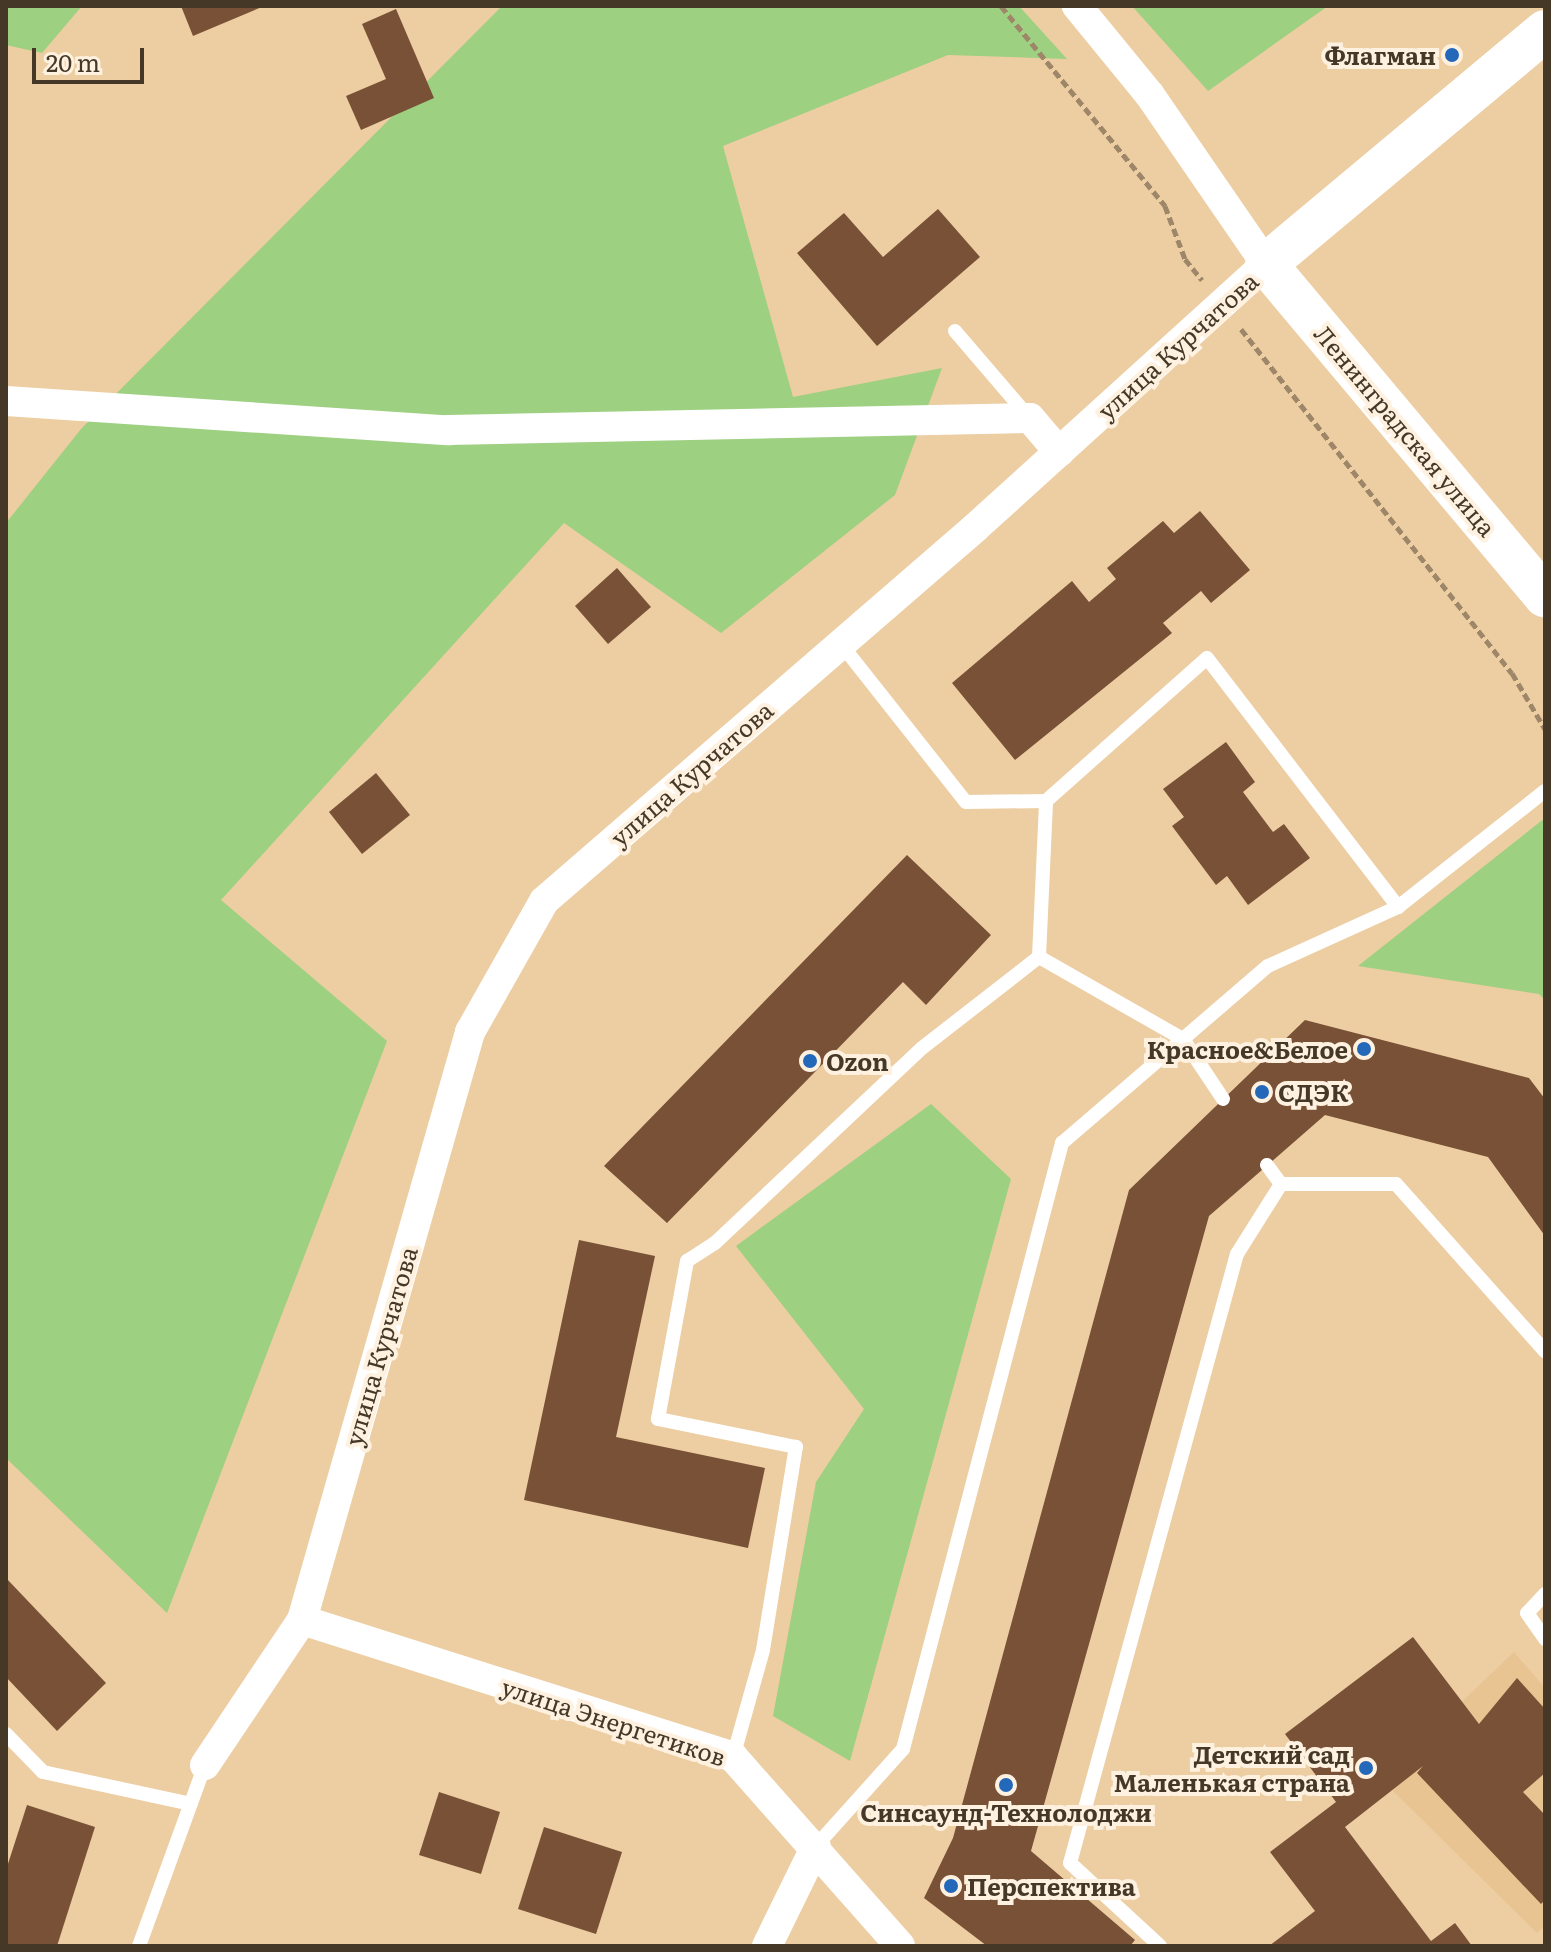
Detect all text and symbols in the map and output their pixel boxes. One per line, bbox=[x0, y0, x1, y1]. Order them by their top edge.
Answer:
scale bar bbox=[36, 32, 148, 82]
place label: Флагман bbox=[1324, 41, 1436, 69]
text: 20 m bbox=[46, 44, 100, 79]
marker: Флагман bbox=[1443, 46, 1461, 64]
street label: улица Курчатова bbox=[1091, 265, 1263, 425]
street label: Ленинградская улица bbox=[1309, 319, 1503, 541]
street label: улица Курчатова bbox=[604, 695, 778, 851]
place label: Красное&Белое bbox=[1147, 1035, 1348, 1063]
marker: Красное&Белое bbox=[1355, 1040, 1373, 1058]
place label: Ozon bbox=[826, 1047, 889, 1075]
marker: Ozon bbox=[801, 1052, 819, 1070]
place label: СДЭК bbox=[1278, 1078, 1349, 1106]
marker: СДЭК bbox=[1253, 1083, 1271, 1101]
street label: улица Курчатова bbox=[338, 1243, 422, 1449]
street label: улица Энергетиков bbox=[498, 1671, 730, 1771]
place label: Детский сад Маленькая страна bbox=[1114, 1740, 1350, 1796]
marker: Детский сад Маленькая страна bbox=[1357, 1759, 1375, 1777]
marker: Синсаунд-Технолоджи bbox=[997, 1776, 1015, 1794]
place label: Синсаунд-Технолоджи bbox=[860, 1798, 1152, 1826]
place label: Перспектива bbox=[967, 1872, 1136, 1900]
marker: Перспектива bbox=[942, 1877, 960, 1895]

